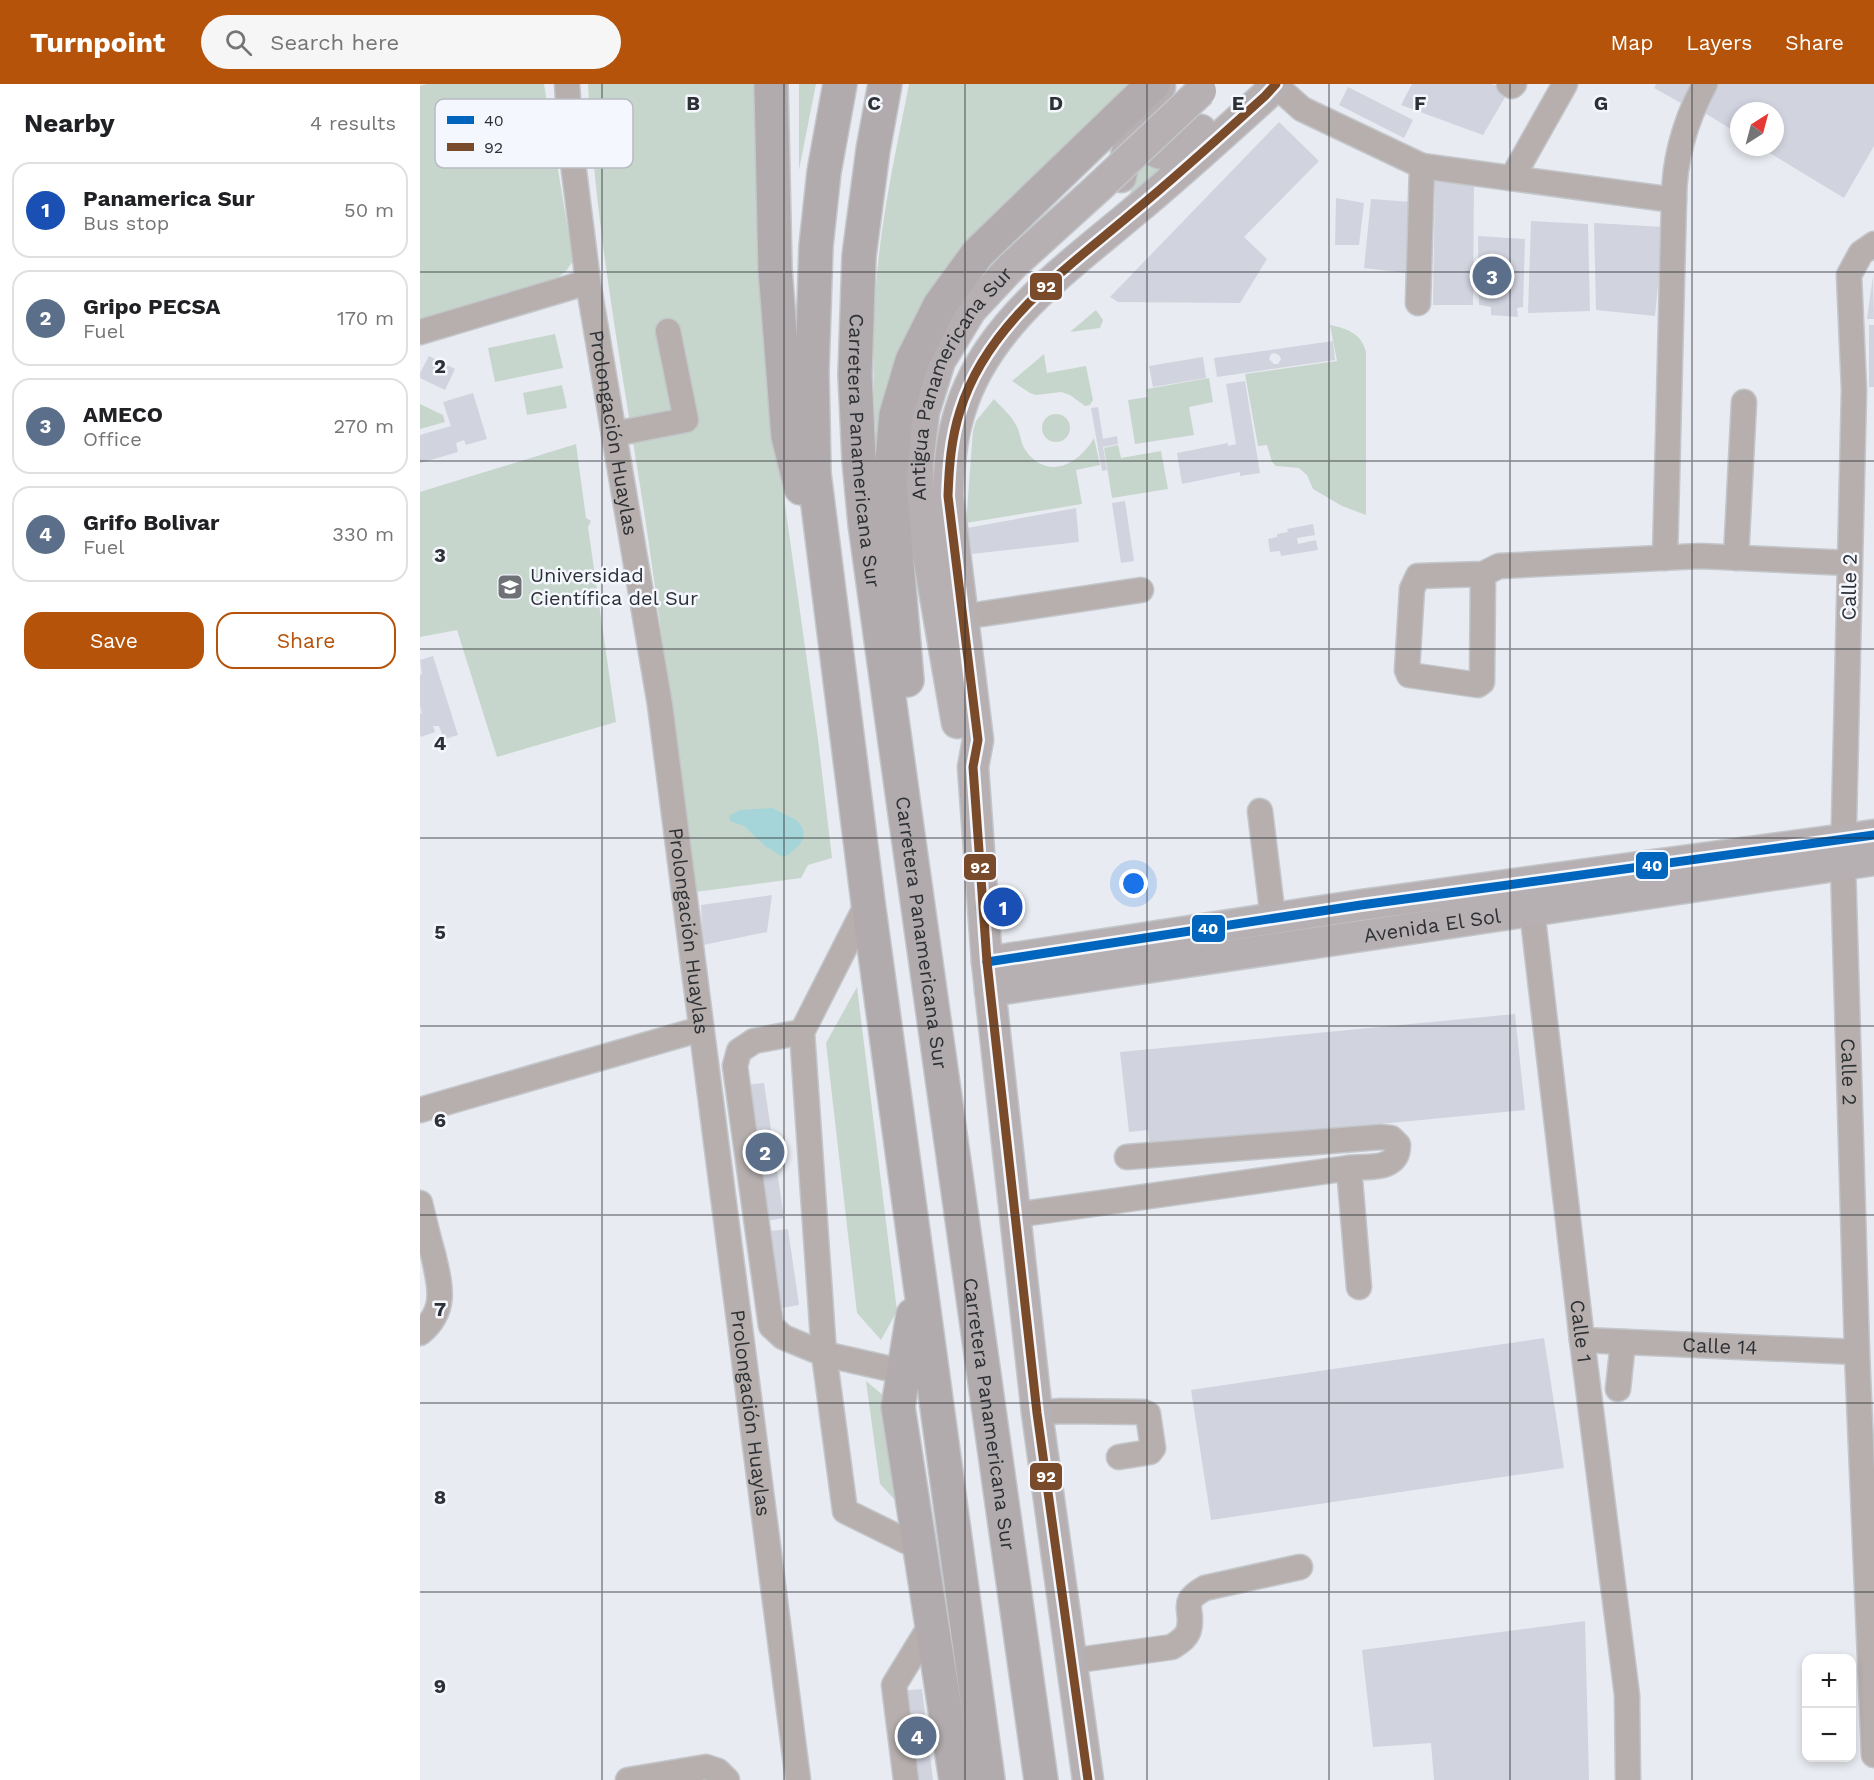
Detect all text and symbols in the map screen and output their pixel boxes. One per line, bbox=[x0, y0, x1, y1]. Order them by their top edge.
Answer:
search box bbox=[201, 15, 621, 69]
text: Turnpoint bbox=[30, 26, 165, 59]
icon: search bbox=[222, 26, 255, 59]
text: Search here bbox=[270, 30, 399, 55]
text: Map bbox=[1610, 30, 1653, 55]
text: Layers bbox=[1686, 30, 1752, 55]
text: Share bbox=[1785, 30, 1844, 55]
text: B bbox=[686, 91, 700, 115]
text: C bbox=[867, 91, 881, 115]
text: D bbox=[1049, 91, 1063, 115]
text: E bbox=[1232, 91, 1244, 115]
text: F bbox=[1414, 91, 1426, 115]
text: G bbox=[1594, 91, 1608, 115]
legend bbox=[435, 99, 633, 168]
north arrow bbox=[1730, 102, 1784, 156]
text: Nearby bbox=[24, 108, 115, 138]
text: 4 results bbox=[310, 111, 396, 135]
text: 40 bbox=[484, 111, 504, 130]
text: 92 bbox=[484, 138, 503, 157]
text: Panamerica Sur bbox=[83, 186, 255, 211]
text: 1 bbox=[41, 198, 50, 222]
text: 50 m bbox=[344, 198, 394, 222]
text: Bus stop bbox=[83, 211, 169, 235]
pin: 3 bbox=[1472, 254, 1512, 298]
street label: Antigua Panamericana Sur bbox=[906, 262, 1017, 501]
line badge: 92 bbox=[1029, 272, 1063, 301]
text: 92 bbox=[1036, 277, 1056, 296]
text: Gripo PECSA bbox=[83, 294, 220, 319]
text: 2 bbox=[40, 306, 51, 330]
text: 170 m bbox=[337, 306, 394, 330]
street label: Carretera Panamericana Sur bbox=[843, 313, 886, 589]
text: Fuel bbox=[83, 319, 124, 343]
street label: Prolongación Huaylas bbox=[584, 328, 643, 537]
text: 2 bbox=[434, 354, 446, 378]
text: AMECO bbox=[83, 402, 163, 427]
text: 3 bbox=[40, 414, 51, 438]
text: 270 m bbox=[334, 414, 394, 438]
text: Office bbox=[83, 427, 142, 451]
text: Grifo Bolivar bbox=[83, 510, 219, 535]
text: 4 bbox=[39, 522, 52, 546]
text: 330 m bbox=[332, 522, 394, 546]
text: Fuel bbox=[83, 535, 124, 559]
text: 3 bbox=[434, 543, 446, 567]
street label: Calle 2 bbox=[1836, 553, 1862, 621]
place label: Universidad Científica del Sur bbox=[530, 563, 698, 610]
school or university icon: Universidad Científica del Sur bbox=[495, 572, 525, 602]
button: Save bbox=[24, 612, 204, 669]
button: Share bbox=[216, 612, 396, 669]
text: 4 bbox=[434, 731, 447, 755]
street label: Carretera Panamericana Sur bbox=[891, 795, 953, 1071]
street label: Prolongación Huaylas bbox=[664, 826, 714, 1036]
line badge: 40 bbox=[1635, 851, 1669, 880]
line badge: 92 bbox=[963, 853, 997, 881]
text: 40 bbox=[1642, 856, 1662, 875]
text: 92 bbox=[970, 858, 990, 877]
your location bbox=[1119, 869, 1148, 898]
pin: 1 bbox=[984, 884, 1022, 930]
street label: Avenida El Sol bbox=[1362, 903, 1502, 947]
line badge: 40 bbox=[1191, 914, 1226, 943]
text: 40 bbox=[1198, 919, 1218, 938]
text: 5 bbox=[434, 920, 446, 944]
street label: Calle 2 bbox=[1836, 1038, 1862, 1106]
text: 6 bbox=[434, 1108, 446, 1132]
pin: 2 bbox=[746, 1130, 784, 1174]
street label: Carretera Panamericana Sur bbox=[958, 1276, 1021, 1552]
text: 7 bbox=[434, 1297, 446, 1321]
street label: Calle 1 bbox=[1565, 1298, 1597, 1364]
street label: Prolongación Huaylas bbox=[726, 1308, 776, 1518]
street label: Calle 14 bbox=[1682, 1332, 1758, 1360]
line badge: 92 bbox=[1029, 1462, 1063, 1491]
text: 92 bbox=[1036, 1467, 1056, 1486]
text: 8 bbox=[434, 1485, 446, 1509]
map controls bbox=[1802, 1654, 1856, 1762]
button: + bbox=[1802, 1654, 1856, 1708]
text: 9 bbox=[434, 1674, 446, 1698]
button: − bbox=[1802, 1708, 1856, 1762]
pin: 4 bbox=[898, 1714, 936, 1758]

